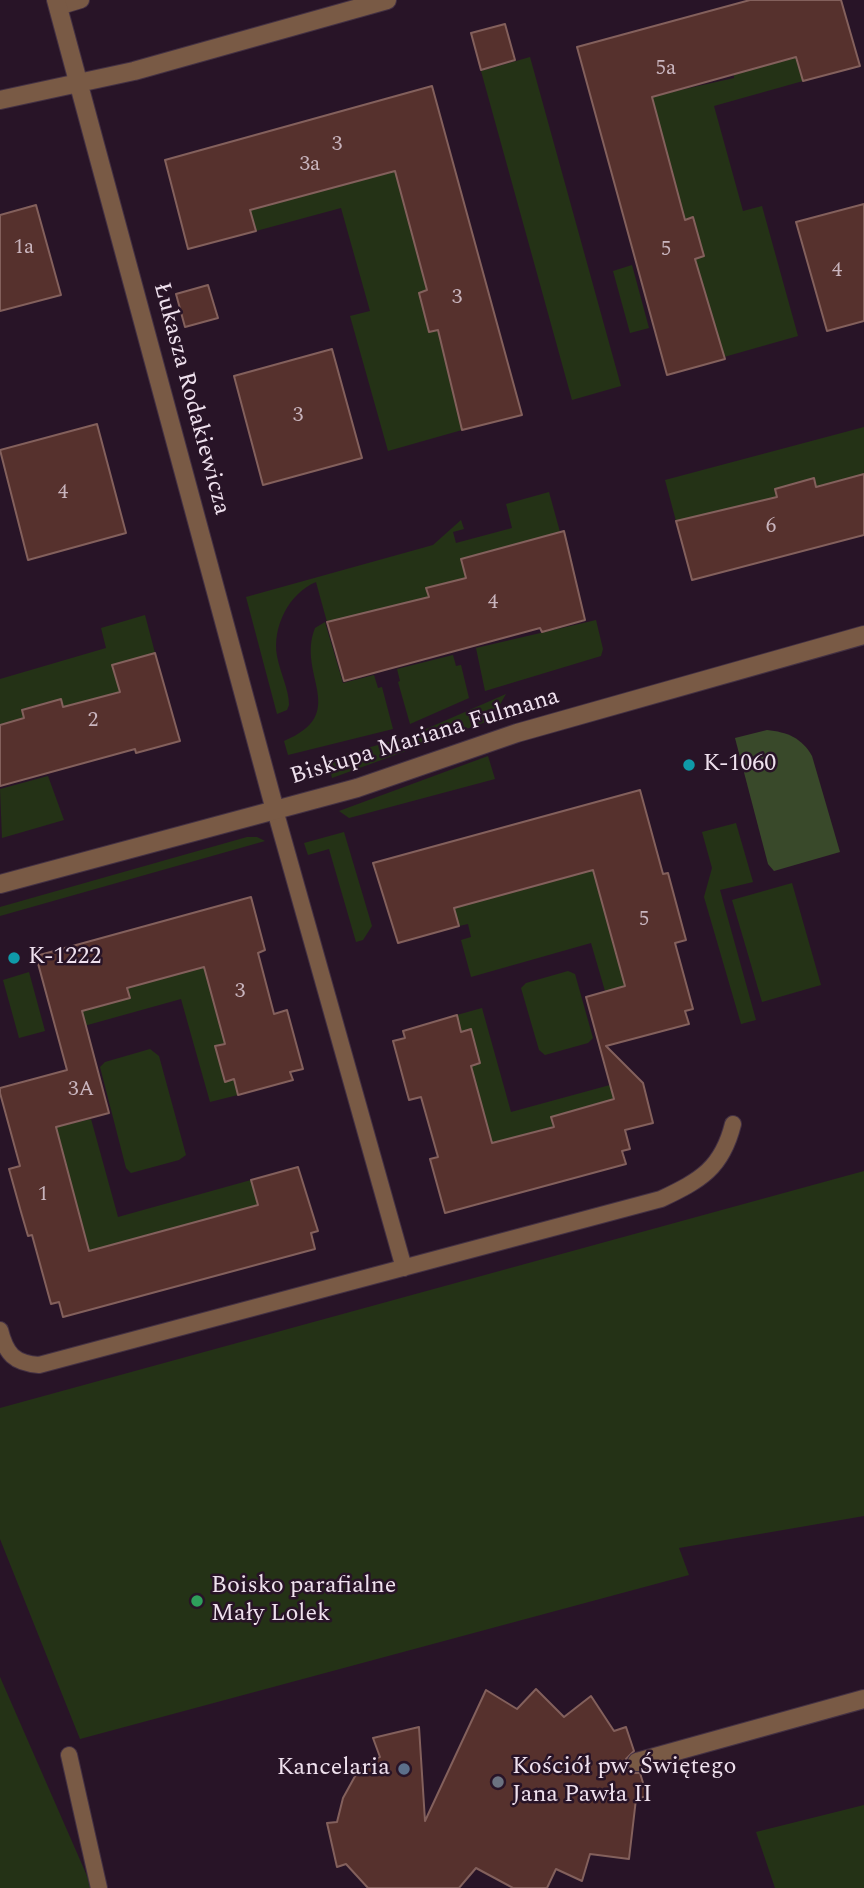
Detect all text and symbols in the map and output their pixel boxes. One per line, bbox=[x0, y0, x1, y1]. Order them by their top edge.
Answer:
house number: 5a bbox=[656, 57, 676, 83]
house number: 3 bbox=[332, 133, 342, 159]
house number: 3a bbox=[300, 153, 320, 179]
house number: 1a bbox=[14, 236, 34, 262]
house number: 5 bbox=[661, 238, 671, 264]
house number: 4 bbox=[832, 259, 842, 285]
street label: Łukasza Rodakiewicza bbox=[145, 280, 235, 518]
house number: 3 bbox=[452, 286, 462, 312]
house number: 3 bbox=[293, 404, 303, 430]
house number: 4 bbox=[58, 481, 68, 507]
house number: 6 bbox=[766, 515, 776, 541]
house number: 4 bbox=[488, 591, 498, 617]
street label: Biskupa Mariana Fulmana bbox=[287, 683, 563, 793]
house number: 2 bbox=[88, 709, 98, 735]
place label: K-1060 bbox=[703, 751, 776, 779]
marker: K-1060 bbox=[681, 757, 697, 773]
house number: 5 bbox=[639, 908, 649, 934]
place label: K-1222 bbox=[28, 944, 101, 972]
marker: K-1222 bbox=[6, 950, 22, 966]
house number: 3 bbox=[235, 980, 245, 1006]
house number: 3A bbox=[68, 1078, 94, 1104]
house number: 1 bbox=[38, 1183, 48, 1209]
place label: Boisko parafialne Mały Lolek bbox=[211, 1573, 396, 1629]
marker: Boisko parafialne Mały Lolek bbox=[189, 1593, 205, 1609]
place label: Kościół pw. Świętego Jana Pawła II bbox=[512, 1754, 736, 1810]
place label: Kancelaria bbox=[277, 1755, 390, 1783]
marker: Kancelaria bbox=[396, 1761, 412, 1777]
marker: Kościół pw. Świętego Jana Pawła II bbox=[490, 1774, 506, 1790]

